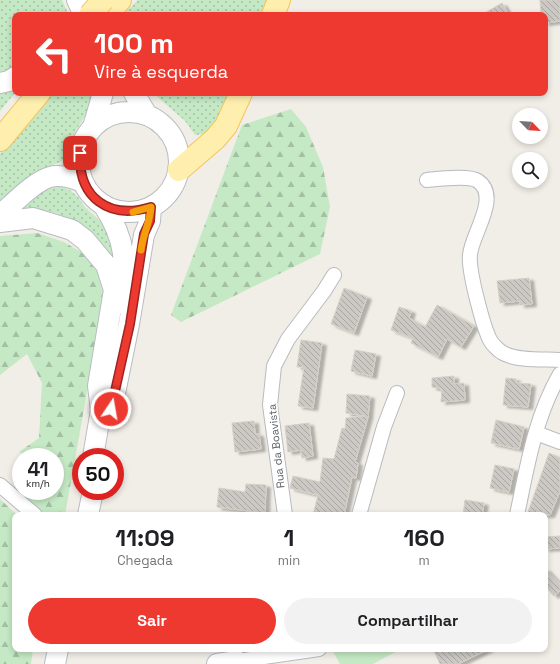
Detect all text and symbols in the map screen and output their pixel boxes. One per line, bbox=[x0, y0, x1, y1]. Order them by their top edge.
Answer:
text: 100 m bbox=[94, 25, 174, 61]
icon: left bbox=[28, 28, 80, 80]
text: Vire à esquerda bbox=[94, 60, 228, 83]
north arrow bbox=[512, 108, 548, 144]
map controls bbox=[512, 108, 548, 188]
pin bbox=[63, 136, 97, 170]
icon: arrive bbox=[69, 142, 91, 164]
button: search bbox=[512, 152, 548, 188]
position arrow bbox=[90, 388, 132, 430]
street label: Rua da Boavista bbox=[265, 402, 287, 489]
speed limit sign: 50 bbox=[72, 448, 124, 500]
text: 41 bbox=[28, 456, 49, 482]
text: km/h bbox=[26, 477, 50, 490]
text: 11:09 bbox=[115, 522, 175, 553]
text: 1 bbox=[284, 522, 294, 553]
text: 160 bbox=[403, 522, 445, 553]
text: Chegada bbox=[117, 552, 173, 569]
text: min bbox=[278, 552, 300, 569]
text: m bbox=[418, 552, 430, 569]
button: Sair bbox=[28, 598, 276, 644]
button: Compartilhar bbox=[284, 598, 532, 644]

